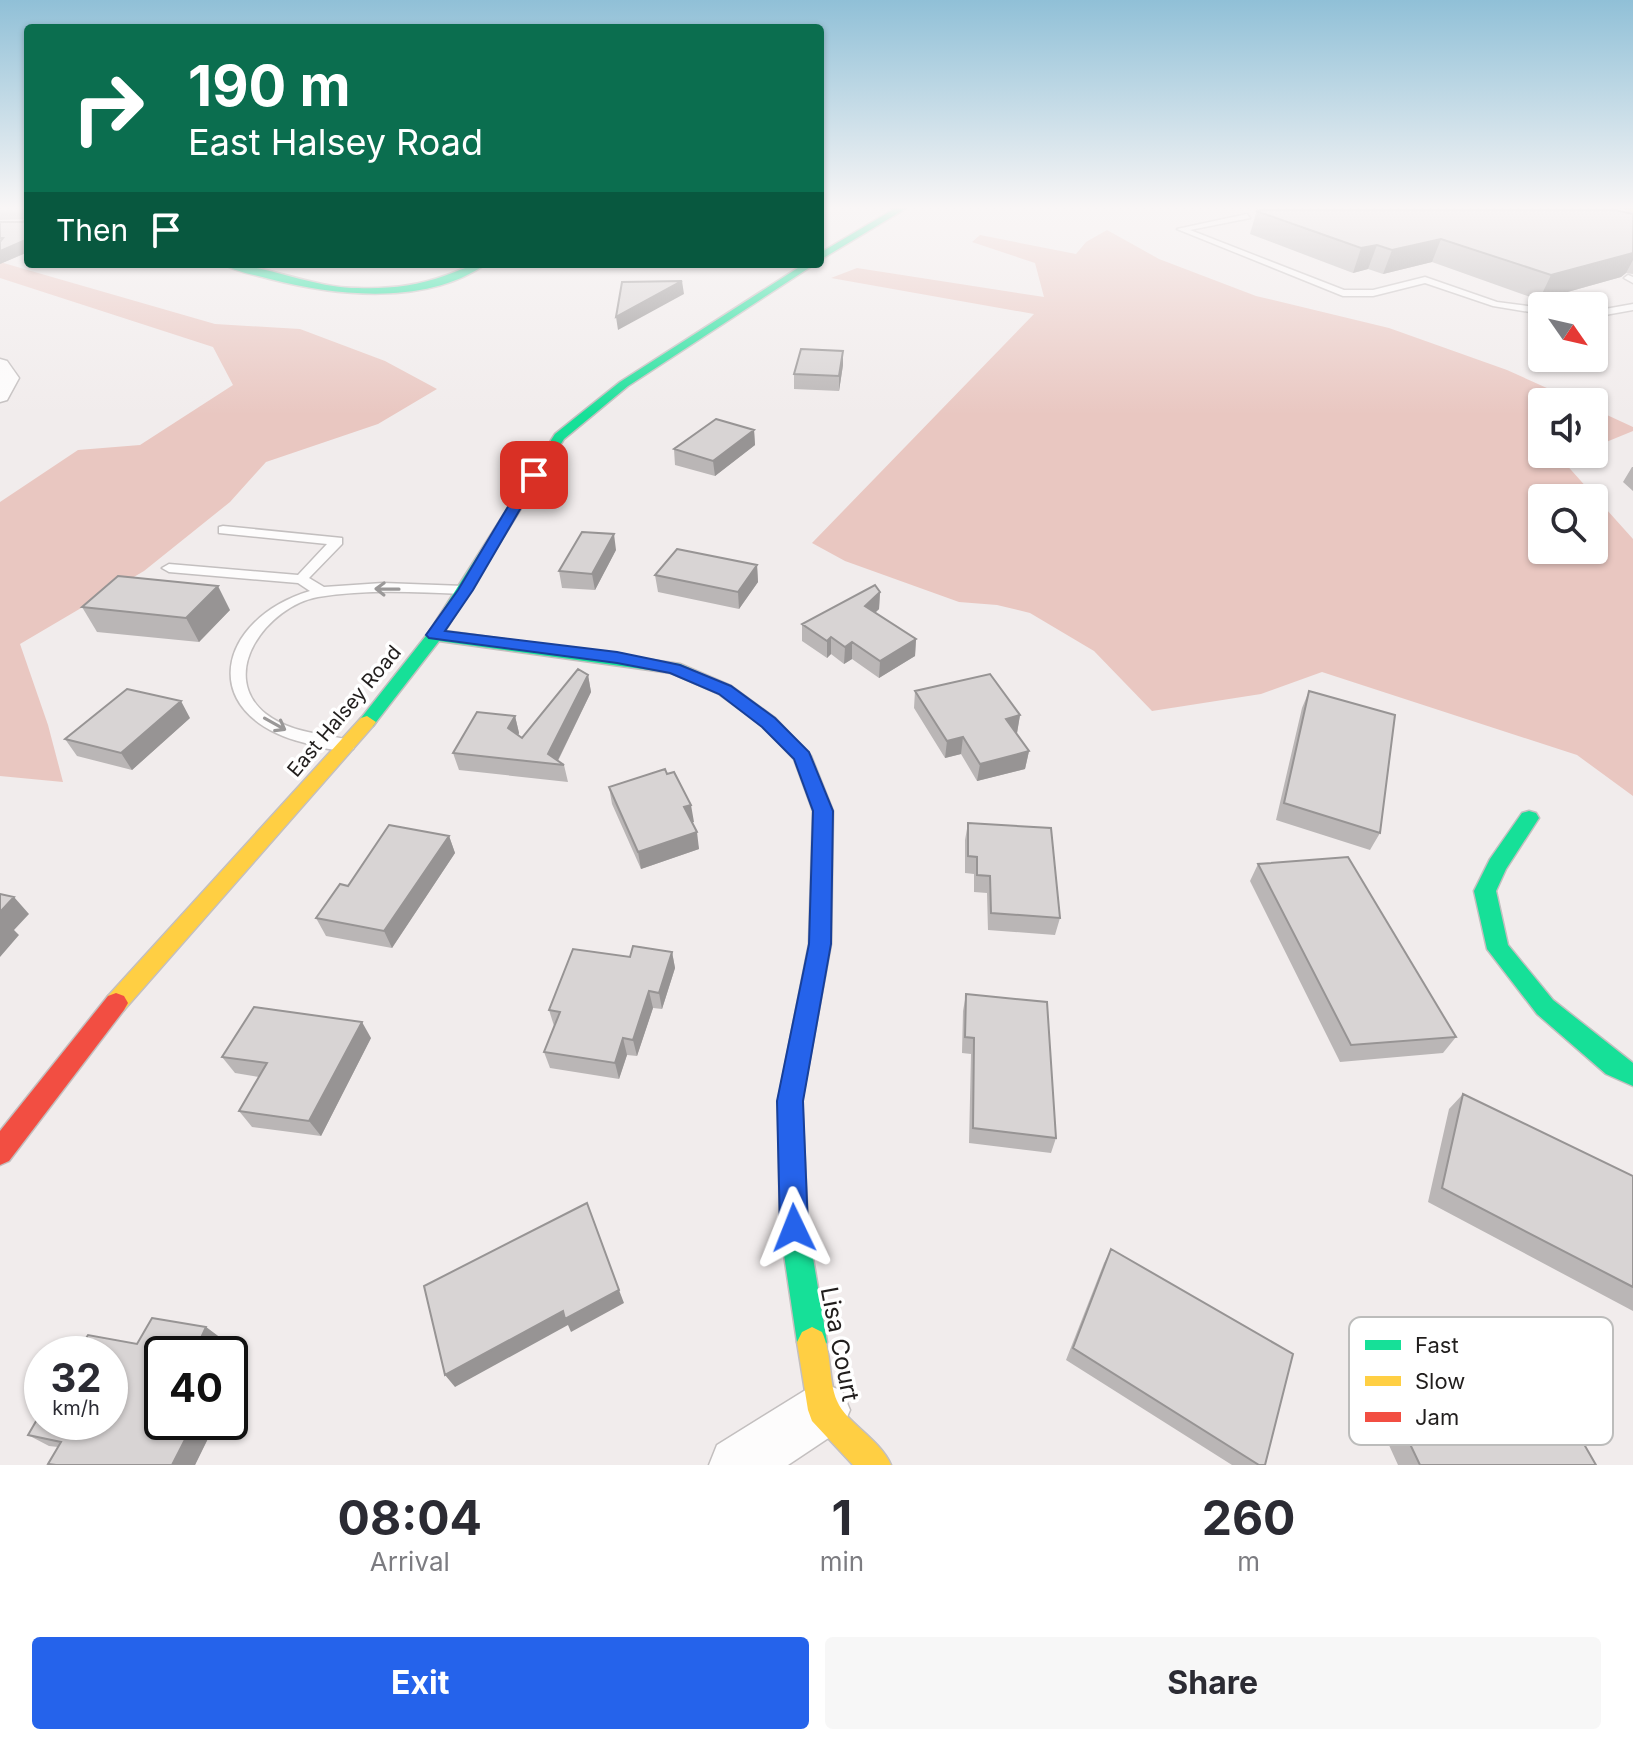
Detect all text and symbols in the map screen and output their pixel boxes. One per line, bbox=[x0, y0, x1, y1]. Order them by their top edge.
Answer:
text: 190 m bbox=[188, 52, 351, 120]
icon: right bbox=[56, 56, 160, 160]
text: East Halsey Road bbox=[188, 120, 483, 164]
icon: arrive bbox=[144, 208, 188, 252]
text: Then bbox=[56, 212, 128, 248]
north arrow bbox=[1528, 292, 1608, 372]
map controls bbox=[1528, 292, 1608, 564]
button: sound bbox=[1528, 388, 1608, 468]
pin bbox=[500, 441, 568, 509]
icon: arrive bbox=[512, 453, 556, 497]
button: search bbox=[1528, 484, 1608, 564]
one-way arrow bbox=[374, 581, 401, 597]
street label: East Halsey Road bbox=[282, 641, 406, 781]
one-way arrow bbox=[263, 717, 286, 733]
position arrow bbox=[752, 1186, 836, 1270]
street label: Lisa Court bbox=[815, 1284, 865, 1404]
legend bbox=[1349, 1317, 1613, 1445]
text: Fast bbox=[1415, 1332, 1459, 1358]
speed limit sign: 40 bbox=[144, 1336, 248, 1440]
text: 32 bbox=[50, 1353, 102, 1402]
text: Slow bbox=[1415, 1368, 1465, 1394]
text: km/h bbox=[52, 1396, 100, 1420]
text: Jam bbox=[1415, 1404, 1459, 1430]
text: 08:04 bbox=[338, 1488, 482, 1547]
text: 1 bbox=[831, 1488, 852, 1547]
text: 260 bbox=[1202, 1488, 1295, 1547]
text: Arrival bbox=[370, 1546, 450, 1577]
text: min bbox=[820, 1546, 864, 1577]
text: m bbox=[1237, 1546, 1260, 1577]
button: Exit bbox=[32, 1637, 809, 1729]
button: Share bbox=[825, 1637, 1601, 1729]

